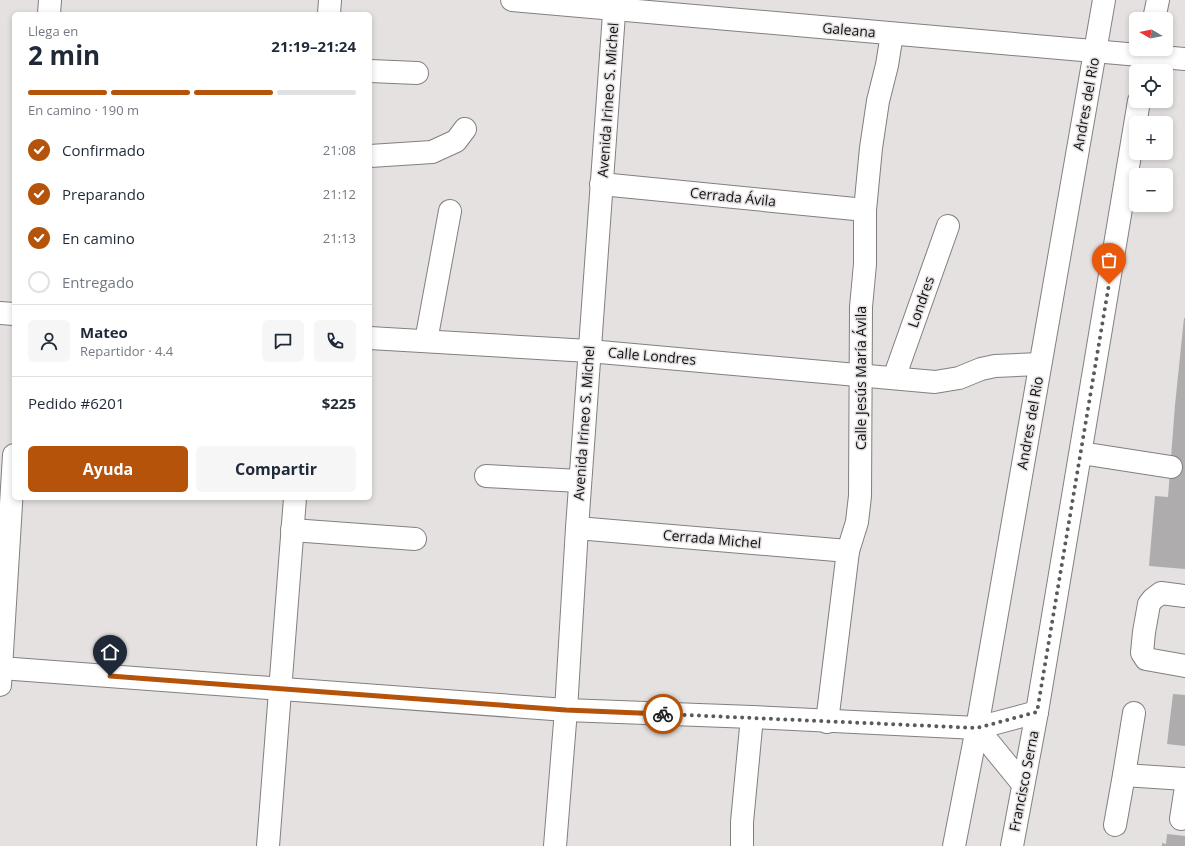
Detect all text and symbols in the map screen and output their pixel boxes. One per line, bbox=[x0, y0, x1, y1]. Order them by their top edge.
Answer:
north arrow bbox=[1129, 12, 1173, 56]
map controls bbox=[1129, 12, 1173, 212]
street label: Galeana bbox=[822, 18, 877, 41]
text: Llega en bbox=[28, 22, 78, 40]
street label: Avenida Irineo S. Michel bbox=[593, 22, 622, 178]
text: 21:19–21:24 bbox=[271, 36, 356, 56]
text: 2 min bbox=[28, 37, 100, 73]
street label: Andres del Rio bbox=[1068, 56, 1103, 152]
button: locate bbox=[1129, 64, 1173, 108]
text: En camino · 190 m bbox=[28, 101, 139, 119]
button: + bbox=[1129, 116, 1173, 160]
icon: check bbox=[28, 139, 50, 161]
text: Confirmado bbox=[62, 140, 145, 160]
text: 21:08 bbox=[323, 141, 356, 159]
button: − bbox=[1129, 168, 1173, 212]
icon: check bbox=[28, 183, 50, 205]
street label: Cerrada Ávila bbox=[689, 183, 777, 210]
text: Preparando bbox=[62, 184, 145, 204]
text: 21:12 bbox=[323, 185, 356, 203]
icon: check bbox=[28, 227, 50, 249]
text: En camino bbox=[62, 228, 135, 248]
text: 21:13 bbox=[323, 229, 356, 247]
pin bbox=[1092, 243, 1126, 284]
icon: bag bbox=[1098, 249, 1120, 271]
text: Entregado bbox=[62, 272, 134, 292]
street label: Londres bbox=[903, 273, 938, 330]
street label: Calle Jesús María Ávila bbox=[851, 306, 870, 450]
button: person bbox=[28, 320, 70, 362]
button: chat bbox=[262, 320, 304, 362]
button: phone bbox=[314, 320, 356, 362]
text: Mateo bbox=[80, 322, 128, 342]
text: Repartidor · 4.4 bbox=[80, 342, 173, 360]
street label: Calle Londres bbox=[607, 342, 697, 369]
street label: Avenida Irineo S. Michel bbox=[569, 345, 598, 501]
street label: Andres del Rio bbox=[1012, 375, 1047, 471]
text: Pedido #6201 bbox=[28, 393, 125, 413]
text: $225 bbox=[322, 393, 356, 413]
button: Ayuda bbox=[28, 446, 188, 492]
button: Compartir bbox=[196, 446, 356, 492]
street label: Cerrada Michel bbox=[662, 525, 762, 552]
pin bbox=[93, 635, 127, 676]
icon: home bbox=[99, 641, 121, 663]
courier bbox=[643, 694, 683, 734]
icon: bike bbox=[652, 703, 674, 725]
street label: Francisco Serna bbox=[1004, 729, 1043, 833]

